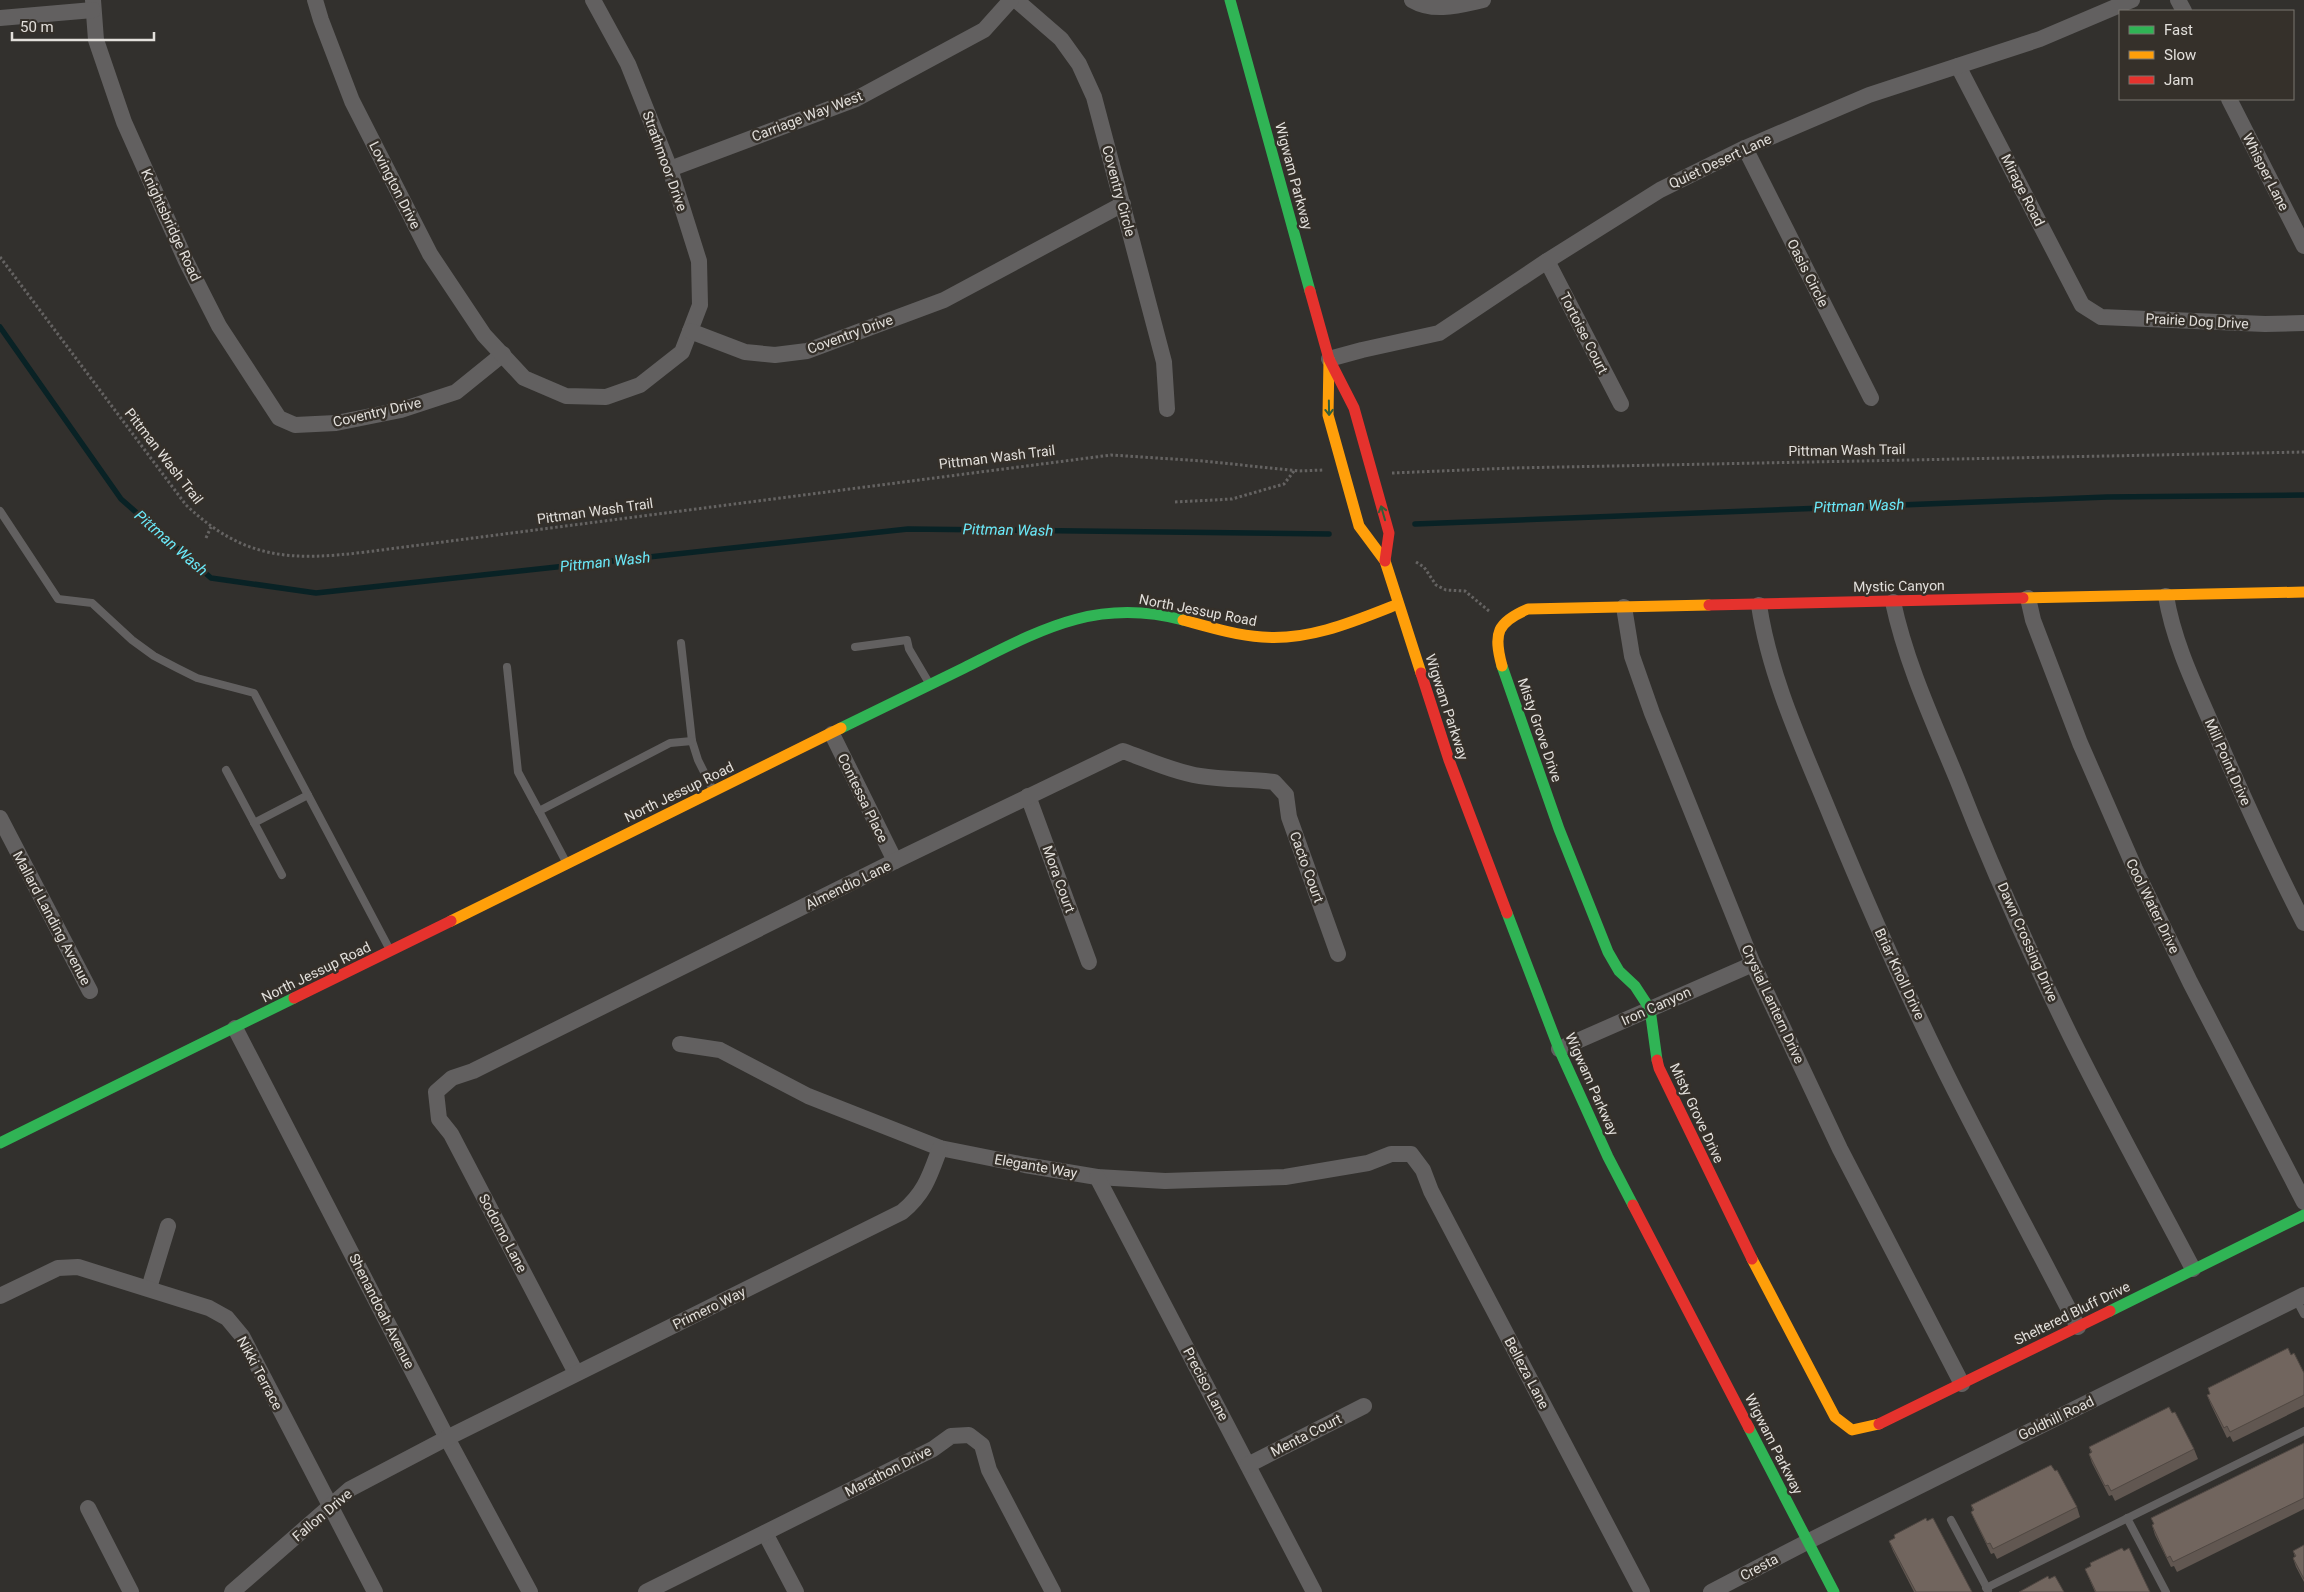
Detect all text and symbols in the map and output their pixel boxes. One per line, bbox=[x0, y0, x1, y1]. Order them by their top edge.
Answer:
scale bar bbox=[12, 10, 155, 42]
legend bbox=[2119, 10, 2294, 100]
text: 50 m bbox=[20, 18, 54, 36]
text: Fast bbox=[2164, 21, 2193, 39]
text: Slow bbox=[2164, 46, 2196, 64]
text: Jam bbox=[2164, 71, 2194, 89]
street label: Carriage Way West bbox=[749, 87, 865, 144]
street label: Strathmoor Drive bbox=[639, 109, 691, 213]
street label: Wigwam Parkway bbox=[1272, 121, 1316, 232]
street label: Quiet Desert Lane bbox=[1666, 130, 1774, 192]
street label: Whisper Lane bbox=[2240, 131, 2292, 213]
street label: Lovington Drive bbox=[366, 138, 424, 232]
street label: Coventry Circle bbox=[1099, 144, 1139, 238]
street label: Mirage Road bbox=[1998, 151, 2048, 229]
street label: Knightsbridge Road bbox=[138, 166, 204, 284]
street label: Oasis Circle bbox=[1784, 236, 1832, 310]
street label: Tortoise Court bbox=[1557, 290, 1612, 377]
street label: Prairie Dog Drive bbox=[2145, 310, 2249, 332]
street label: Coventry Drive bbox=[805, 311, 895, 357]
street label: Coventry Drive bbox=[331, 394, 423, 430]
one-way arrow bbox=[1324, 400, 1334, 416]
street label: Pittman Wash Trail bbox=[122, 405, 206, 507]
street label: Pittman Wash Trail bbox=[1788, 441, 1906, 459]
street label: Pittman Wash Trail bbox=[938, 442, 1056, 472]
street label: Pittman Wash Trail bbox=[536, 495, 654, 527]
water label: Pittman Wash bbox=[1813, 495, 1905, 517]
water label: Pittman Wash bbox=[131, 506, 211, 580]
one-way arrow bbox=[1378, 506, 1388, 522]
water label: Pittman Wash bbox=[962, 520, 1054, 540]
water label: Pittman Wash bbox=[559, 548, 651, 576]
street label: Mystic Canyon bbox=[1853, 577, 1945, 595]
street label: North Jessup Road bbox=[1138, 591, 1258, 629]
street label: Wigwam Parkway bbox=[1422, 652, 1472, 762]
street label: Misty Grove Drive bbox=[1515, 676, 1565, 784]
street label: Mill Point Drive bbox=[2202, 716, 2254, 808]
street label: Contessa Place bbox=[835, 751, 891, 845]
street label: North Jessup Road bbox=[622, 759, 736, 825]
street label: Cacto Court bbox=[1287, 829, 1327, 905]
street label: Mora Court bbox=[1039, 843, 1079, 915]
street label: Mallard Landing Avenue bbox=[10, 848, 94, 988]
street label: Cool Water Drive bbox=[2123, 856, 2183, 956]
street label: Almendio Lane bbox=[803, 857, 893, 913]
street label: Dawn Crossing Drive bbox=[1995, 880, 2061, 1004]
street label: Briar Knoll Drive bbox=[1872, 926, 1928, 1022]
street label: North Jessup Road bbox=[259, 939, 373, 1005]
street label: Crystal Lantern Drive bbox=[1738, 942, 1808, 1066]
street label: Iron Canyon bbox=[1619, 984, 1693, 1028]
street label: Wigwam Parkway bbox=[1562, 1030, 1622, 1138]
street label: Misty Grove Drive bbox=[1667, 1060, 1727, 1166]
street label: Elegante Way bbox=[993, 1151, 1079, 1181]
street label: Sodorno Lane bbox=[476, 1191, 530, 1275]
street label: Shenandoah Avenue bbox=[346, 1251, 418, 1371]
street label: Sheltered Bluff Drive bbox=[2012, 1278, 2132, 1348]
street label: Primero Way bbox=[670, 1283, 748, 1333]
street label: Nikki Terrace bbox=[234, 1334, 286, 1412]
street label: Belleza Lane bbox=[1501, 1334, 1553, 1412]
street label: Preciso Lane bbox=[1180, 1345, 1232, 1423]
street label: Wigwam Parkway bbox=[1742, 1391, 1806, 1497]
street label: Goldhill Road bbox=[2015, 1393, 2097, 1443]
street label: Menta Court bbox=[1268, 1410, 1345, 1460]
street label: Marathon Drive bbox=[842, 1442, 934, 1500]
street label: Fallon Drive bbox=[289, 1486, 355, 1544]
street label: Cresta bbox=[1737, 1550, 1781, 1584]

